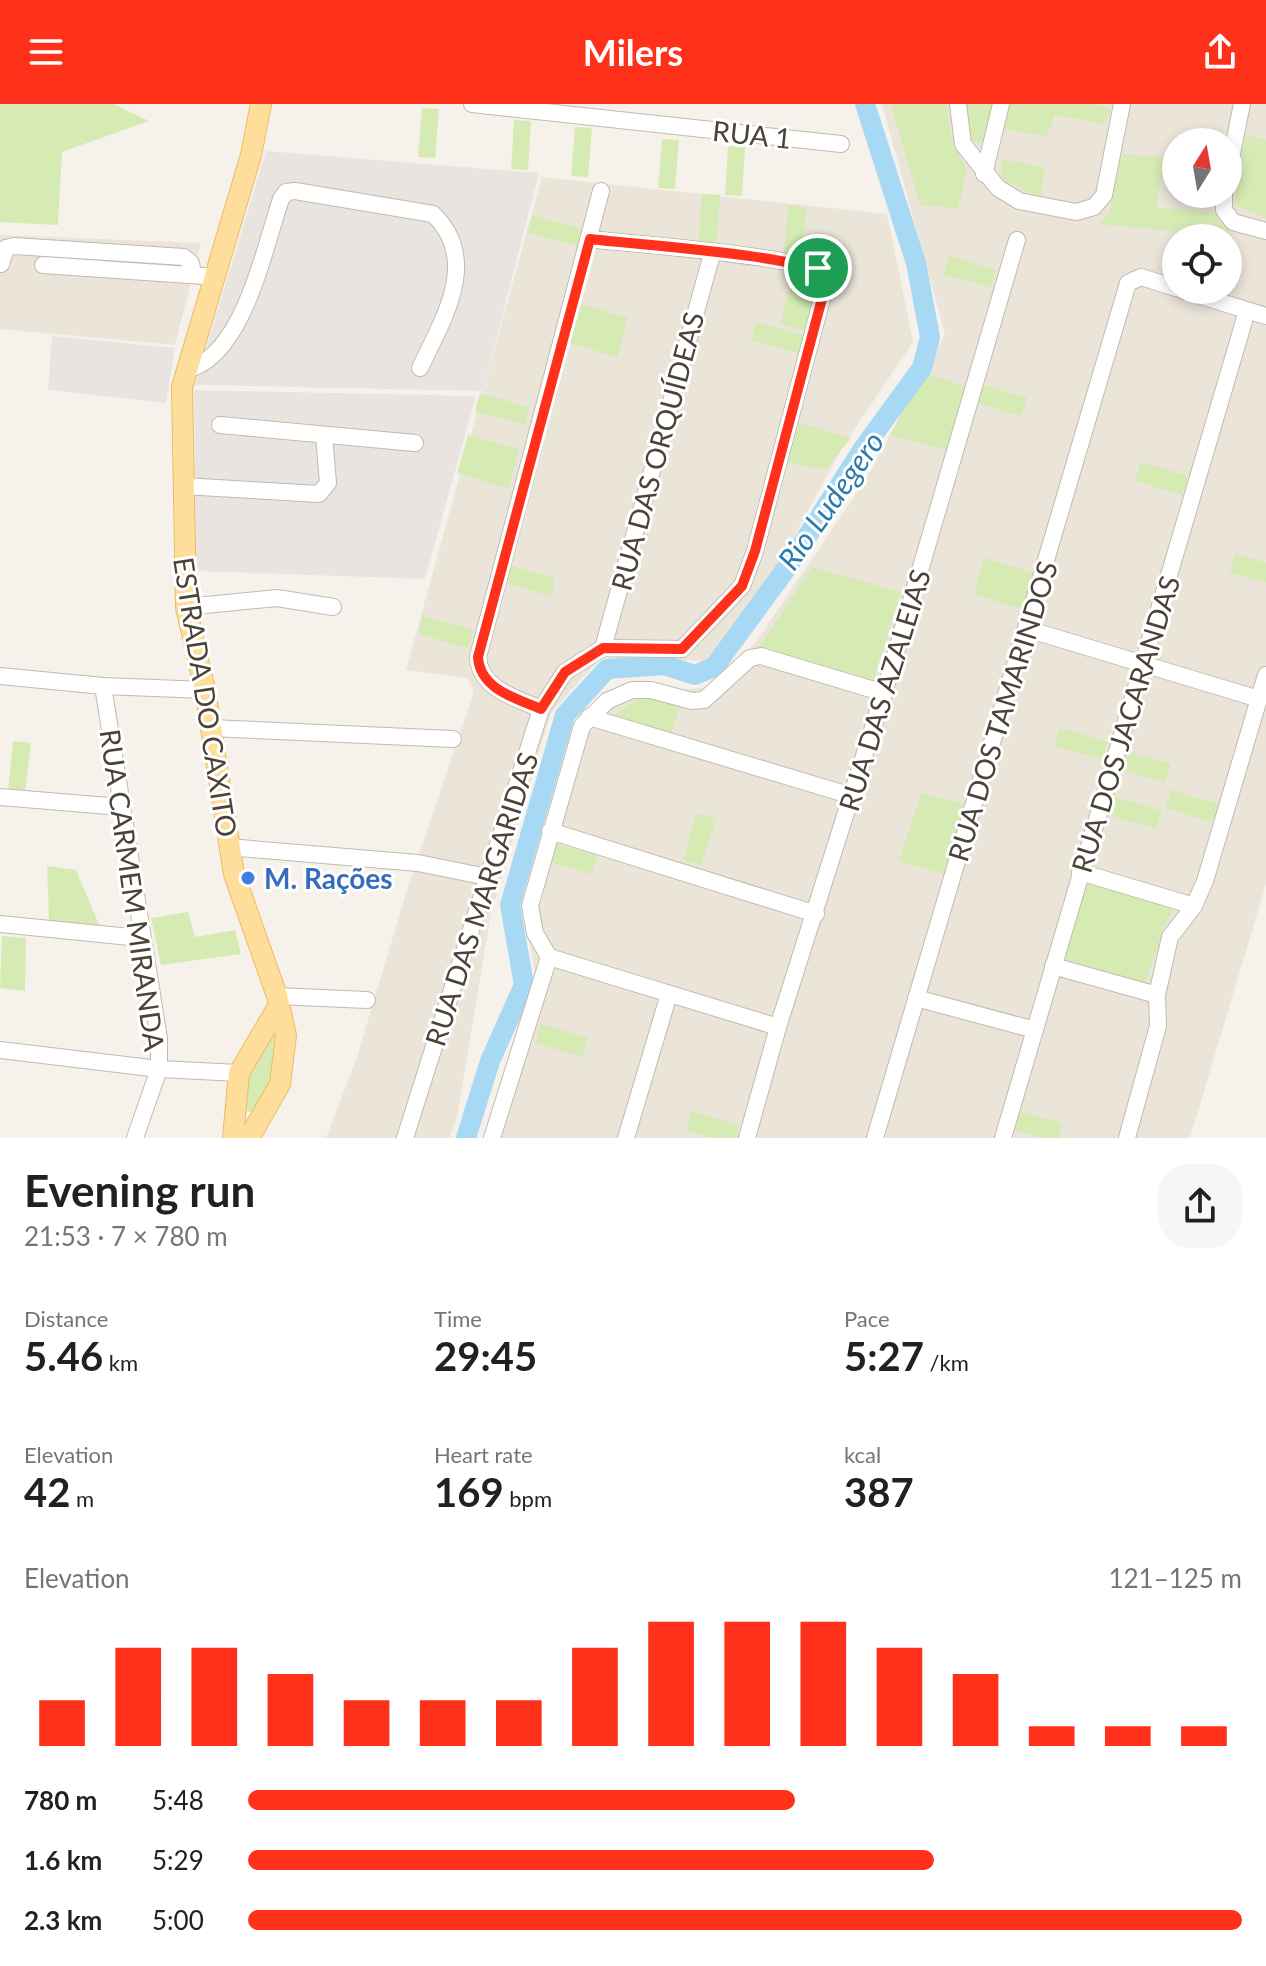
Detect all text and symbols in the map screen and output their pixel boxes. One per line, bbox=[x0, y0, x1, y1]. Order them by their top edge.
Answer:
icon: menu bbox=[24, 30, 68, 74]
text: Milers bbox=[583, 30, 683, 74]
icon: share bbox=[1198, 30, 1242, 74]
street label: RUA 1 bbox=[711, 113, 793, 155]
north arrow bbox=[1162, 128, 1242, 208]
map controls bbox=[1162, 128, 1242, 304]
button: locate bbox=[1162, 224, 1242, 304]
pin bbox=[784, 234, 852, 302]
icon: arrive bbox=[796, 246, 840, 290]
street label: RUA DAS ORQUÍDEAS bbox=[603, 308, 711, 594]
water label: Rio Ludegero bbox=[769, 424, 891, 576]
street label: ESTRADA DO CAXITO bbox=[167, 555, 245, 839]
street label: RUA DOS TAMARINDOS bbox=[940, 557, 1064, 865]
street label: RUA DAS AZALEIAS bbox=[831, 565, 937, 815]
street label: RUA DOS JACARANDAS bbox=[1064, 572, 1186, 876]
street label: RUA CARMEM MIRANDA bbox=[94, 727, 172, 1053]
street label: RUA DAS MARGARIDAS bbox=[417, 748, 545, 1050]
place label: M. Rações bbox=[264, 861, 393, 895]
marker: M. Rações bbox=[239, 869, 257, 887]
text: Evening run bbox=[24, 1164, 255, 1216]
button: share bbox=[1158, 1164, 1242, 1248]
text: 21:53 · 7 × 780 m bbox=[24, 1220, 228, 1252]
text: Distance bbox=[24, 1305, 108, 1332]
text: Time bbox=[434, 1305, 482, 1332]
text: Pace bbox=[844, 1305, 890, 1332]
text: 5.46 bbox=[24, 1332, 103, 1380]
text: 29:45 bbox=[434, 1332, 537, 1380]
text: 5:27 bbox=[844, 1332, 924, 1380]
text: km bbox=[103, 1349, 138, 1376]
text: /km bbox=[924, 1349, 969, 1376]
text: Elevation bbox=[24, 1441, 113, 1468]
text: Heart rate bbox=[434, 1441, 533, 1468]
text: kcal bbox=[844, 1441, 881, 1468]
text: 42 bbox=[24, 1468, 70, 1516]
text: 169 bbox=[434, 1468, 504, 1516]
text: 387 bbox=[844, 1468, 914, 1516]
text: m bbox=[70, 1485, 94, 1512]
text: bpm bbox=[504, 1485, 552, 1512]
text: Elevation bbox=[24, 1562, 130, 1594]
text: 121–125 m bbox=[1108, 1562, 1242, 1594]
text: 780 m bbox=[24, 1784, 97, 1816]
text: 5:48 bbox=[152, 1784, 204, 1816]
text: 1.6 km bbox=[24, 1844, 102, 1876]
text: 5:29 bbox=[152, 1844, 204, 1876]
text: 2.3 km bbox=[24, 1904, 102, 1936]
text: 5:00 bbox=[152, 1904, 204, 1936]

